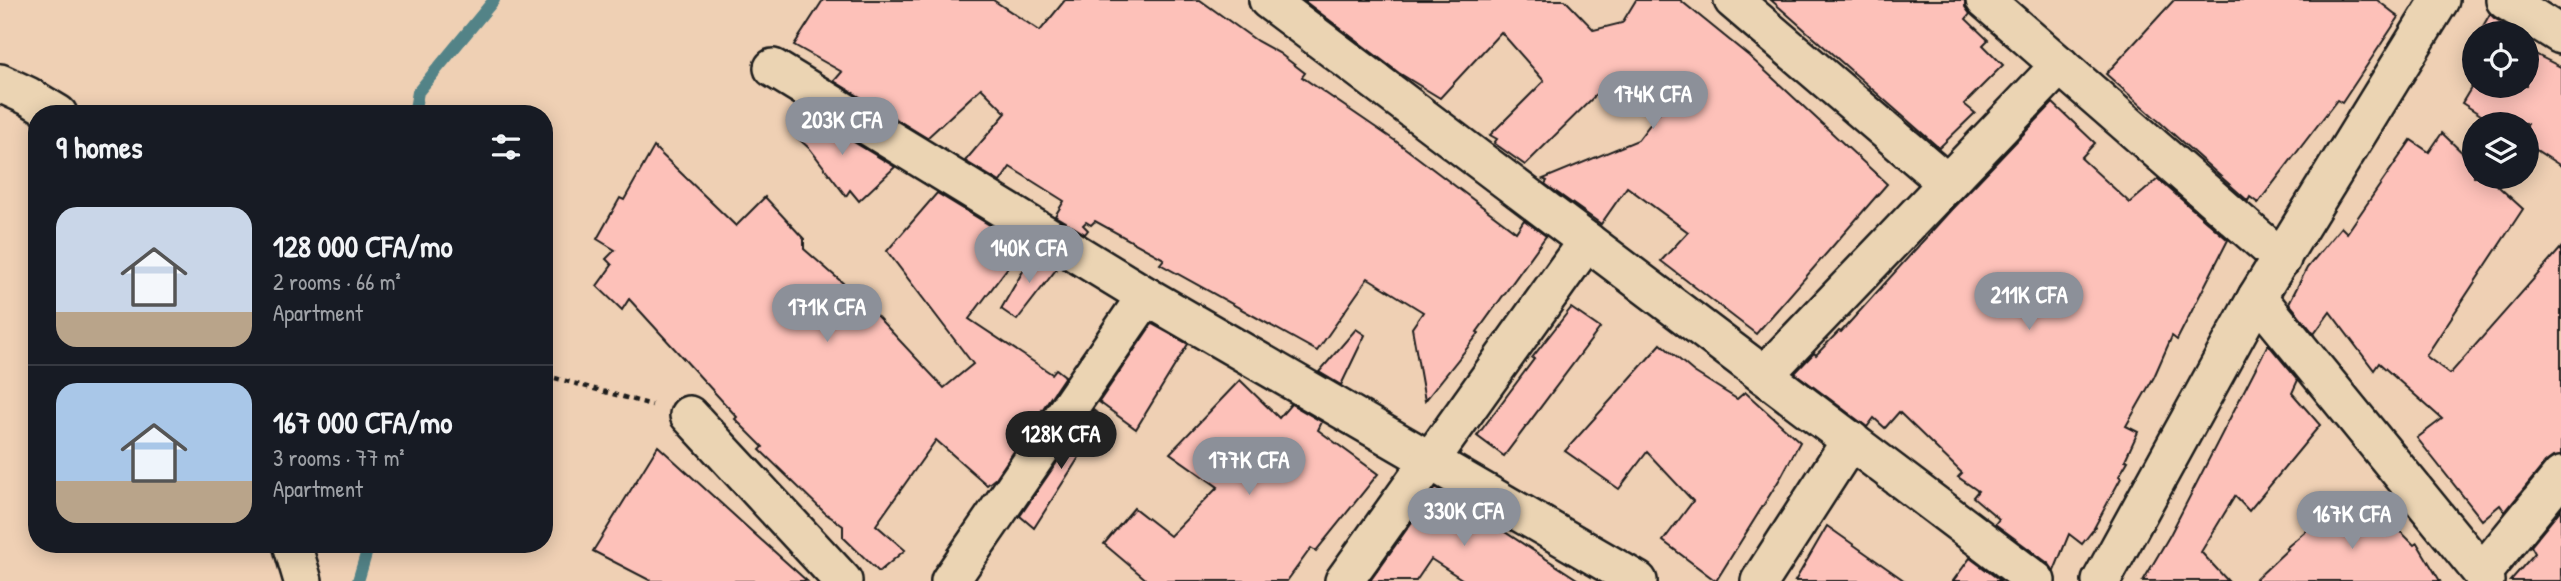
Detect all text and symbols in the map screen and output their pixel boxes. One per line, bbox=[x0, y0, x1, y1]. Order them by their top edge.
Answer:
map controls bbox=[2462, 21, 2539, 189]
button: locate bbox=[2462, 21, 2539, 98]
pin: 174K CFA bbox=[1581, 72, 1725, 131]
text: 174K CFA bbox=[1614, 78, 1692, 109]
pin: 203K CFA bbox=[770, 97, 914, 157]
text: 203K CFA bbox=[801, 104, 883, 135]
button: layers bbox=[2462, 112, 2539, 189]
text: 9 homes bbox=[56, 127, 143, 167]
icon: filters bbox=[487, 128, 525, 166]
text: 128 000 CFA/mo bbox=[273, 226, 453, 266]
pin: 140K CFA bbox=[957, 226, 1101, 285]
text: 140K CFA bbox=[990, 232, 1068, 263]
icon: home bbox=[112, 235, 196, 319]
text: 2 rooms · 66 m² bbox=[273, 266, 401, 297]
pin: 211K CFA bbox=[1957, 272, 2101, 332]
text: 211K CFA bbox=[1990, 279, 2068, 310]
pin: 171K CFA bbox=[755, 284, 899, 344]
text: 171K CFA bbox=[788, 291, 866, 322]
text: Apartment bbox=[273, 297, 363, 328]
text: 167 000 CFA/mo bbox=[273, 402, 452, 442]
icon: home bbox=[112, 411, 196, 495]
pin: 128K CFA bbox=[989, 412, 1133, 471]
text: 128K CFA bbox=[1022, 418, 1100, 449]
pin: 177K CFA bbox=[1177, 438, 1321, 497]
text: 3 rooms · 77 m² bbox=[273, 442, 405, 473]
text: 177K CFA bbox=[1209, 444, 1289, 475]
text: Apartment bbox=[273, 473, 363, 504]
pin: 330K CFA bbox=[1392, 489, 1536, 548]
pin: 167K CFA bbox=[2280, 491, 2424, 551]
text: 330K CFA bbox=[1424, 495, 1504, 526]
text: 167K CFA bbox=[2313, 498, 2391, 529]

